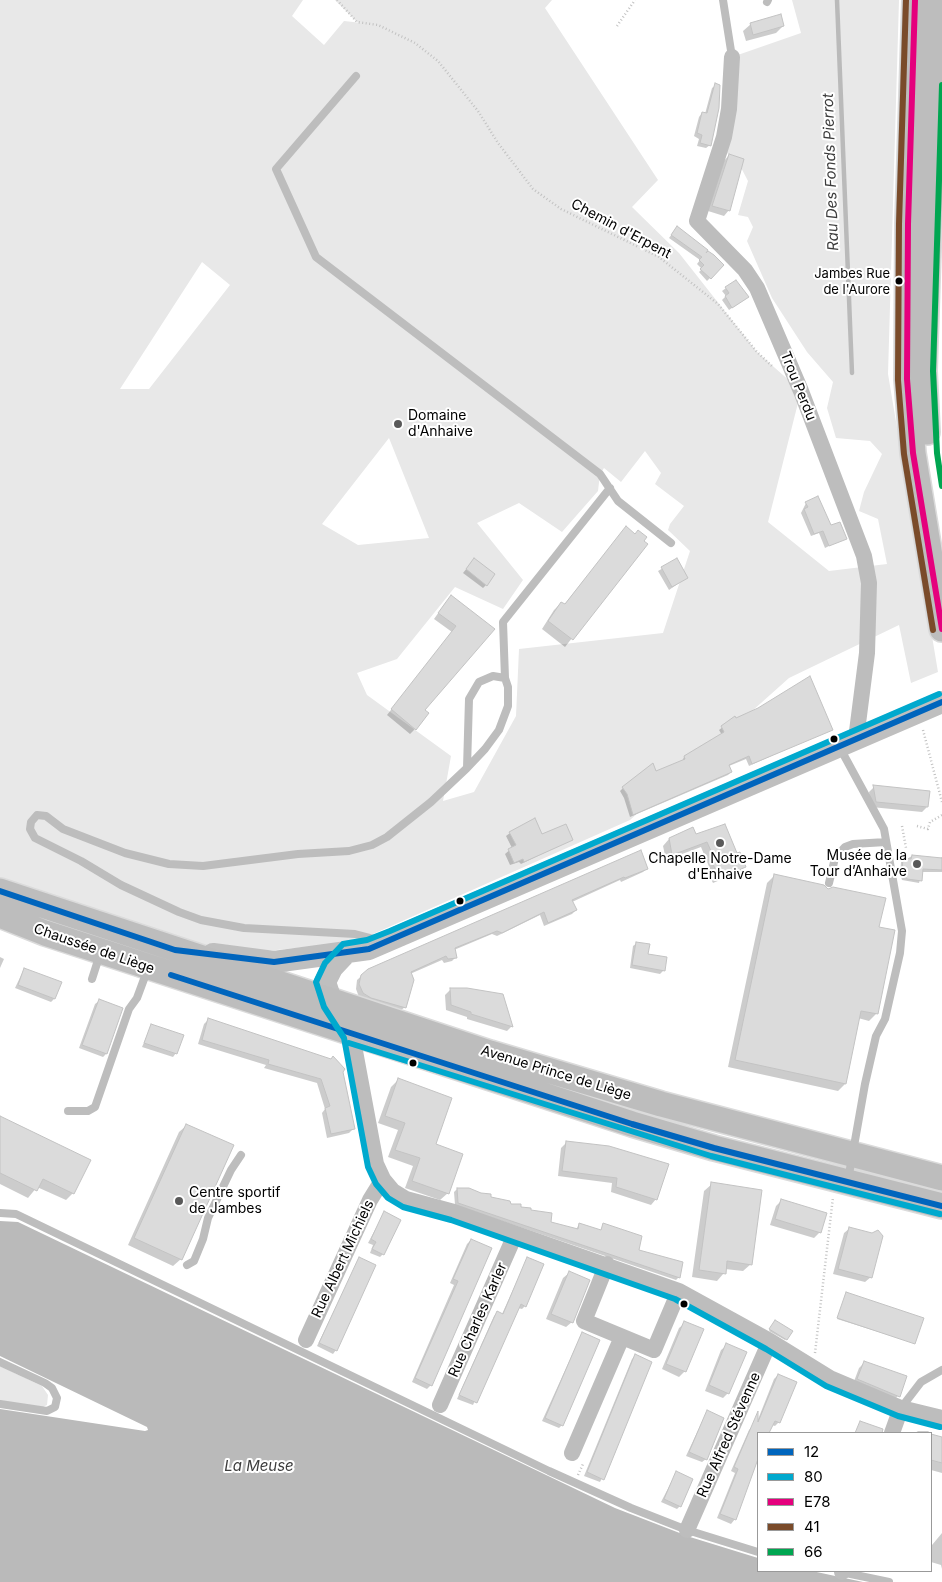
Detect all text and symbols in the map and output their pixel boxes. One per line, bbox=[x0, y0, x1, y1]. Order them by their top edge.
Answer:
water label: Rau Des Fonds Pierrot bbox=[819, 93, 843, 251]
street label: Chemin d'Erpent bbox=[568, 196, 674, 262]
place label: Jambes Rue de l'Aurore bbox=[814, 266, 890, 297]
marker: Jambes Rue de l'Aurore bbox=[894, 276, 904, 286]
street label: Trou Perdu bbox=[777, 349, 819, 423]
place label: Domaine d'Anhaive bbox=[408, 408, 473, 441]
marker: Domaine d'Anhaive bbox=[392, 418, 404, 430]
unlabelled marker bbox=[829, 734, 839, 744]
marker: Chapelle Notre-Dame d'Enhaive bbox=[714, 837, 726, 849]
place label: Musée de la Tour d’Anhaive bbox=[810, 848, 907, 880]
place label: Chapelle Notre-Dame d'Enhaive bbox=[648, 851, 792, 884]
marker: Musée de la Tour d’Anhaive bbox=[911, 858, 923, 870]
unlabelled marker bbox=[455, 896, 465, 906]
street label: Chaussée de Liège bbox=[31, 920, 157, 978]
street label: Avenue Prince de Liège bbox=[479, 1042, 633, 1104]
unlabelled marker bbox=[408, 1058, 418, 1068]
place label: Centre sportif de Jambes bbox=[189, 1185, 280, 1218]
marker: Centre sportif de Jambes bbox=[173, 1195, 185, 1207]
street label: Rue Albert Michiels bbox=[308, 1198, 378, 1320]
street label: Rue Charles Karler bbox=[445, 1260, 511, 1380]
unlabelled marker bbox=[679, 1299, 689, 1309]
street label: Rue Alfred Stévenne bbox=[694, 1370, 764, 1500]
legend bbox=[757, 1432, 932, 1572]
text: 12 bbox=[804, 1442, 819, 1461]
water label: La Meuse bbox=[224, 1457, 294, 1475]
text: 80 bbox=[804, 1467, 823, 1486]
text: E78 bbox=[804, 1492, 831, 1511]
text: 41 bbox=[804, 1517, 820, 1536]
text: 66 bbox=[804, 1542, 823, 1561]

